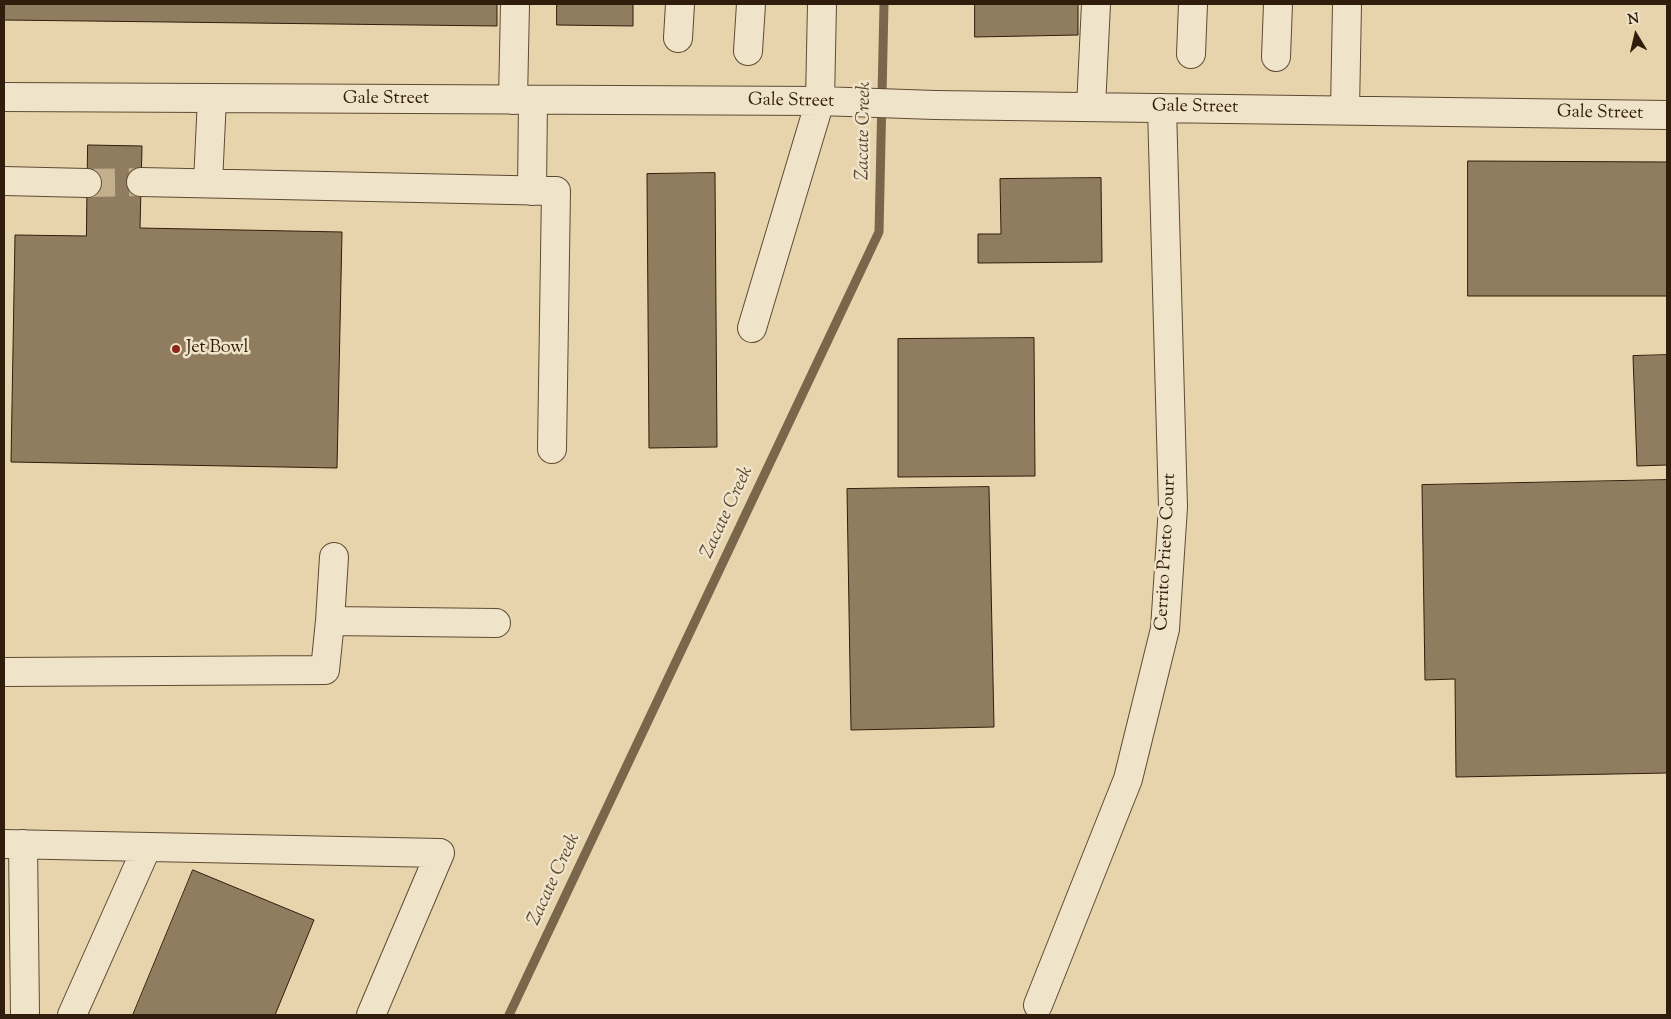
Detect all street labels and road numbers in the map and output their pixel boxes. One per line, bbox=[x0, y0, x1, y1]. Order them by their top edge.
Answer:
street label: Gale Street bbox=[343, 89, 429, 111]
street label: Gale Street bbox=[748, 90, 834, 114]
street label: Gale Street bbox=[1152, 96, 1238, 120]
street label: Gale Street bbox=[1557, 102, 1643, 126]
street label: Cerrito Prieto Court bbox=[1152, 473, 1182, 631]

